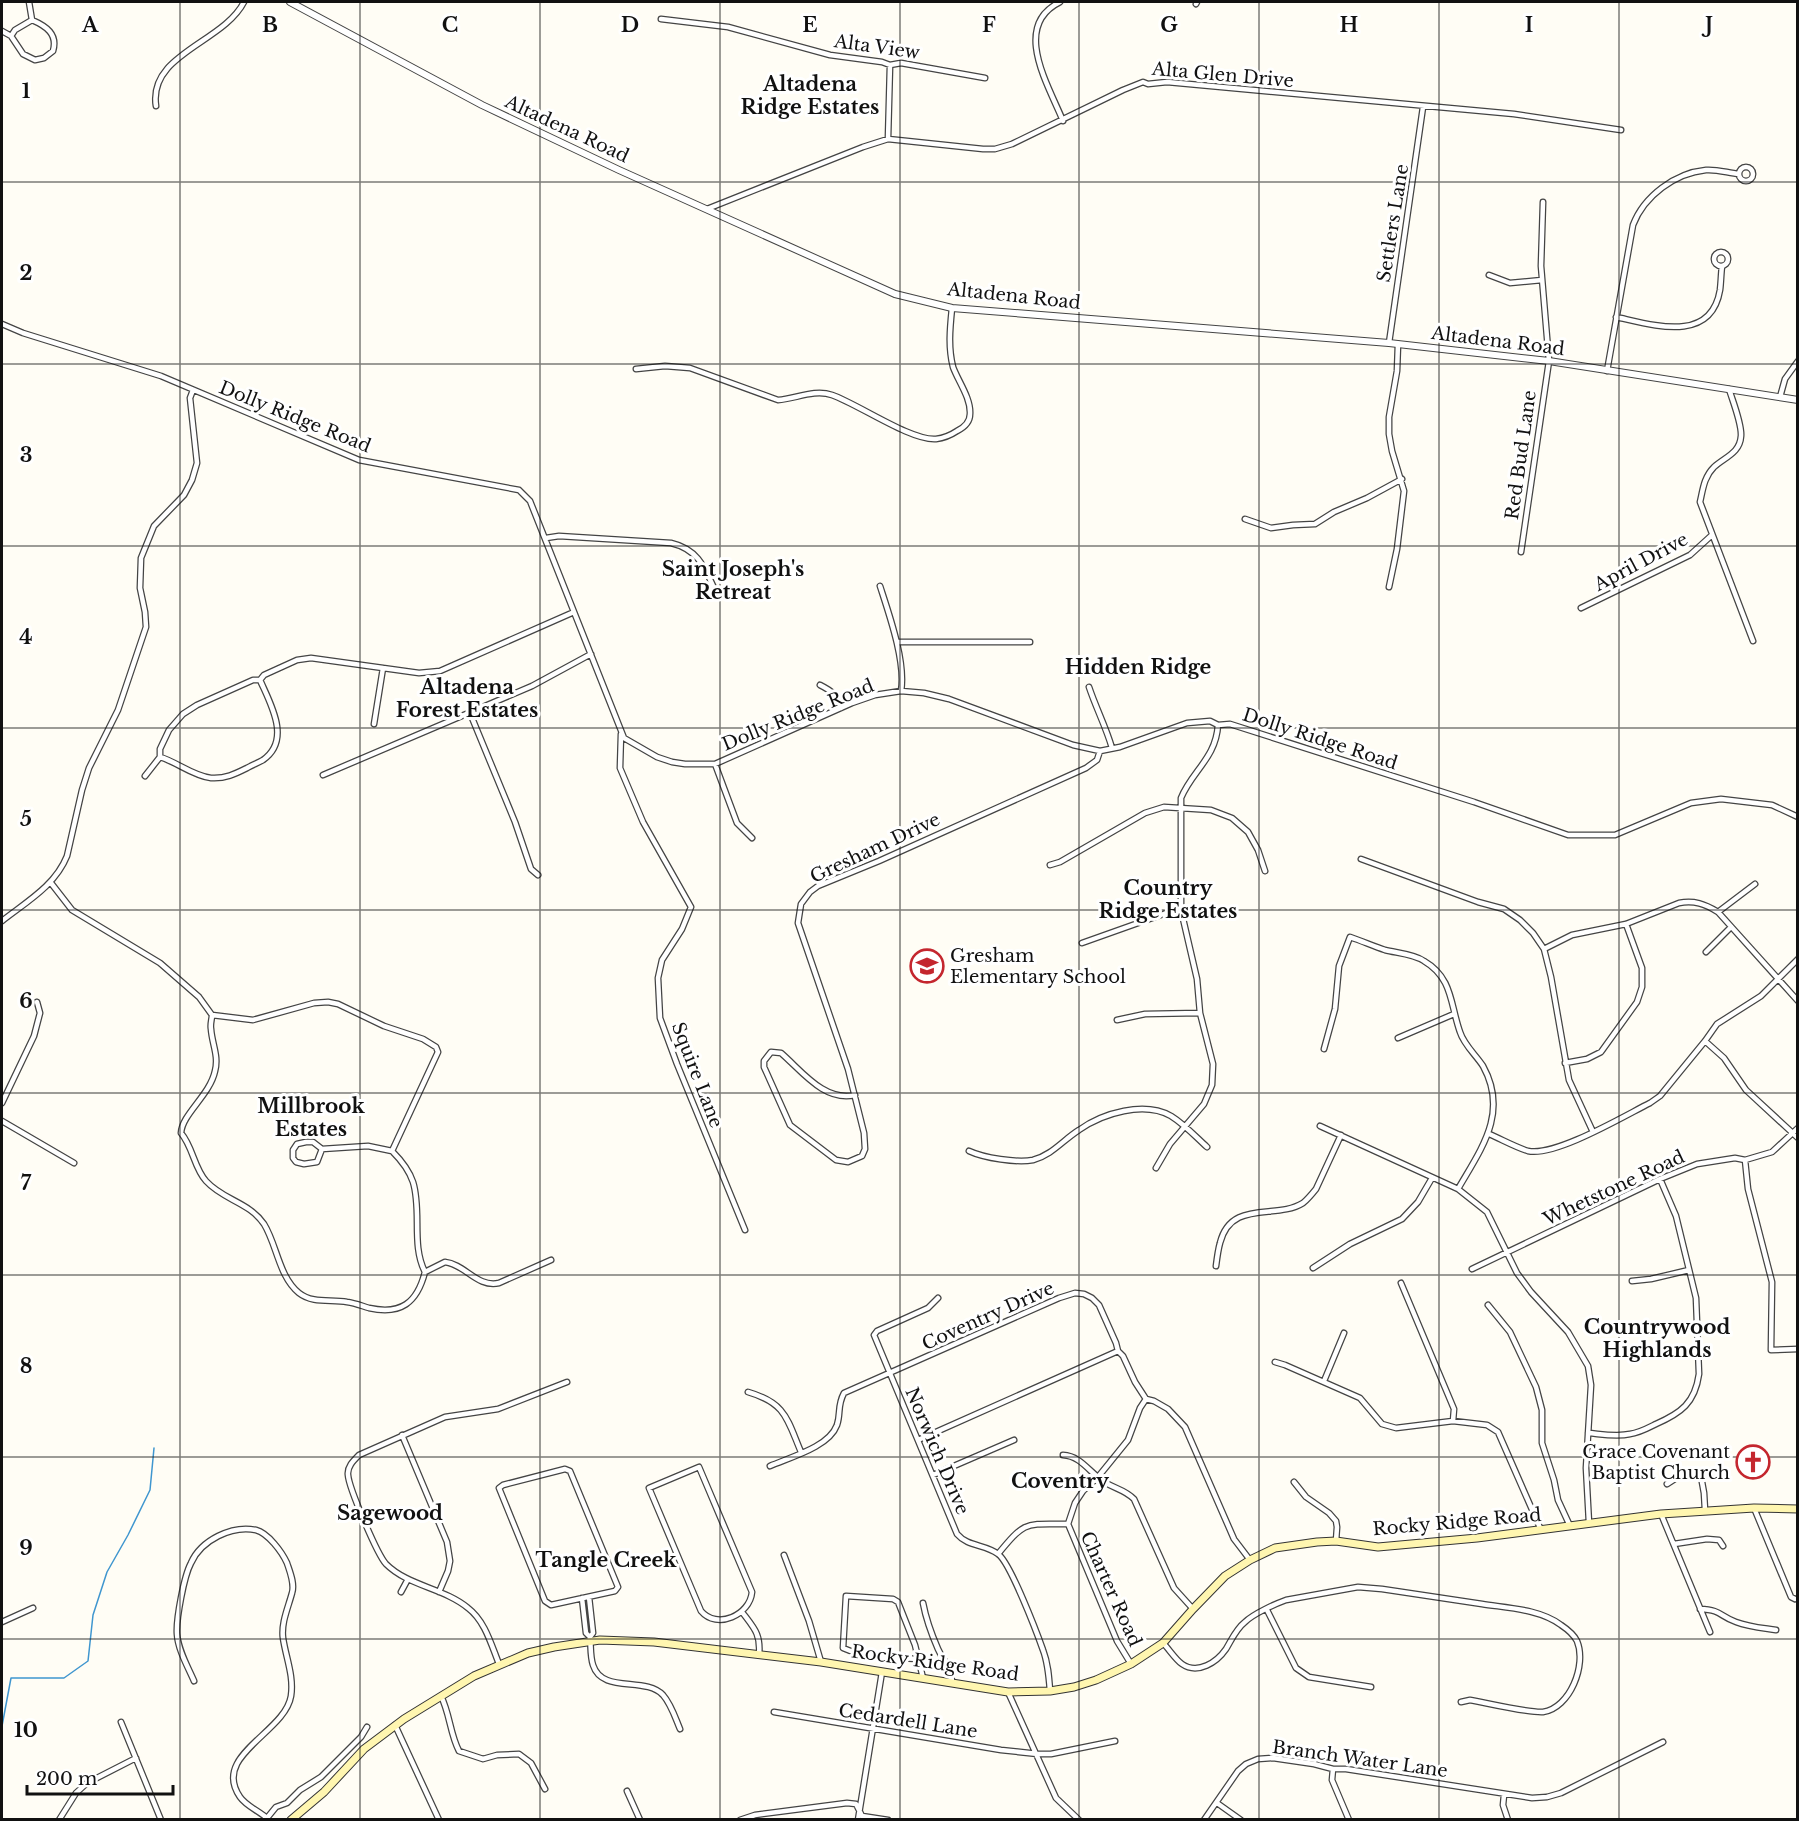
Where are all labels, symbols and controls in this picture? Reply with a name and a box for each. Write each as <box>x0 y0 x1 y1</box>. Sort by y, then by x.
text: A <box>81 13 99 37</box>
text: B <box>262 13 278 37</box>
text: C <box>442 13 458 37</box>
text: D <box>621 13 639 37</box>
text: E <box>802 13 818 37</box>
text: F <box>982 13 996 37</box>
text: G <box>1160 13 1178 37</box>
text: H <box>1340 13 1359 37</box>
text: I <box>1525 13 1533 37</box>
text: J <box>1701 13 1713 37</box>
street label: Alta View <box>832 30 922 64</box>
street label: Alta Glen Drive <box>1150 58 1295 92</box>
district label: Altadena Ridge Estates <box>741 72 879 119</box>
text: 1 <box>22 79 31 103</box>
street label: Altadena Road <box>501 90 632 167</box>
street label: Settlers Lane <box>1373 162 1413 284</box>
text: 2 <box>19 261 33 285</box>
street label: Altadena Road <box>945 278 1082 314</box>
street label: Altadena Road <box>1429 322 1566 360</box>
street label: Dolly Ridge Road <box>216 376 374 458</box>
street label: Red Bud Lane <box>1501 389 1541 521</box>
text: 3 <box>20 443 32 467</box>
street label: April Drive <box>1589 528 1692 596</box>
district label: Saint Joseph's Retreat <box>662 557 804 604</box>
text: 4 <box>19 625 33 649</box>
district label: Hidden Ridge <box>1065 655 1211 679</box>
street label: Dolly Ridge Road <box>719 674 877 756</box>
district label: Altadena Forest Estates <box>396 675 538 722</box>
street label: Dolly Ridge Road <box>1240 704 1400 774</box>
text: 5 <box>20 807 32 831</box>
street label: Gresham Drive <box>807 808 943 888</box>
district label: Country Ridge Estates <box>1099 876 1237 923</box>
place label: Gresham Elementary School <box>950 945 1126 988</box>
school or university icon: Gresham Elementary School <box>909 948 945 984</box>
text: 6 <box>19 989 33 1013</box>
street label: Squire Lane <box>667 1019 727 1131</box>
district label: Millbrook Estates <box>257 1094 365 1141</box>
street label: Whetstone Road <box>1539 1146 1688 1231</box>
text: 7 <box>21 1171 32 1195</box>
street label: Coventry Drive <box>919 1277 1057 1355</box>
district label: Countrywood Highlands <box>1584 1315 1730 1362</box>
text: 8 <box>20 1354 32 1378</box>
street label: Norwich Drive <box>900 1384 974 1518</box>
place label: Grace Covenant Baptist Church <box>1582 1441 1730 1484</box>
church icon: Grace Covenant Baptist Church <box>1735 1444 1771 1480</box>
district label: Coventry <box>1011 1469 1110 1493</box>
district label: Sagewood <box>337 1501 443 1525</box>
street label: Rocky Ridge Road <box>1372 1504 1542 1540</box>
street label: Charter Road <box>1076 1528 1146 1650</box>
text: 9 <box>19 1536 33 1560</box>
district label: Tangle Creek <box>535 1548 677 1572</box>
street label: Rocky Ridge Road <box>850 1640 1020 1686</box>
street label: Cedardell Lane <box>837 1699 979 1743</box>
text: 10 <box>14 1718 38 1742</box>
street label: Branch Water Lane <box>1271 1736 1449 1782</box>
scale bar <box>27 1758 172 1796</box>
text: 200 m <box>36 1768 97 1790</box>

